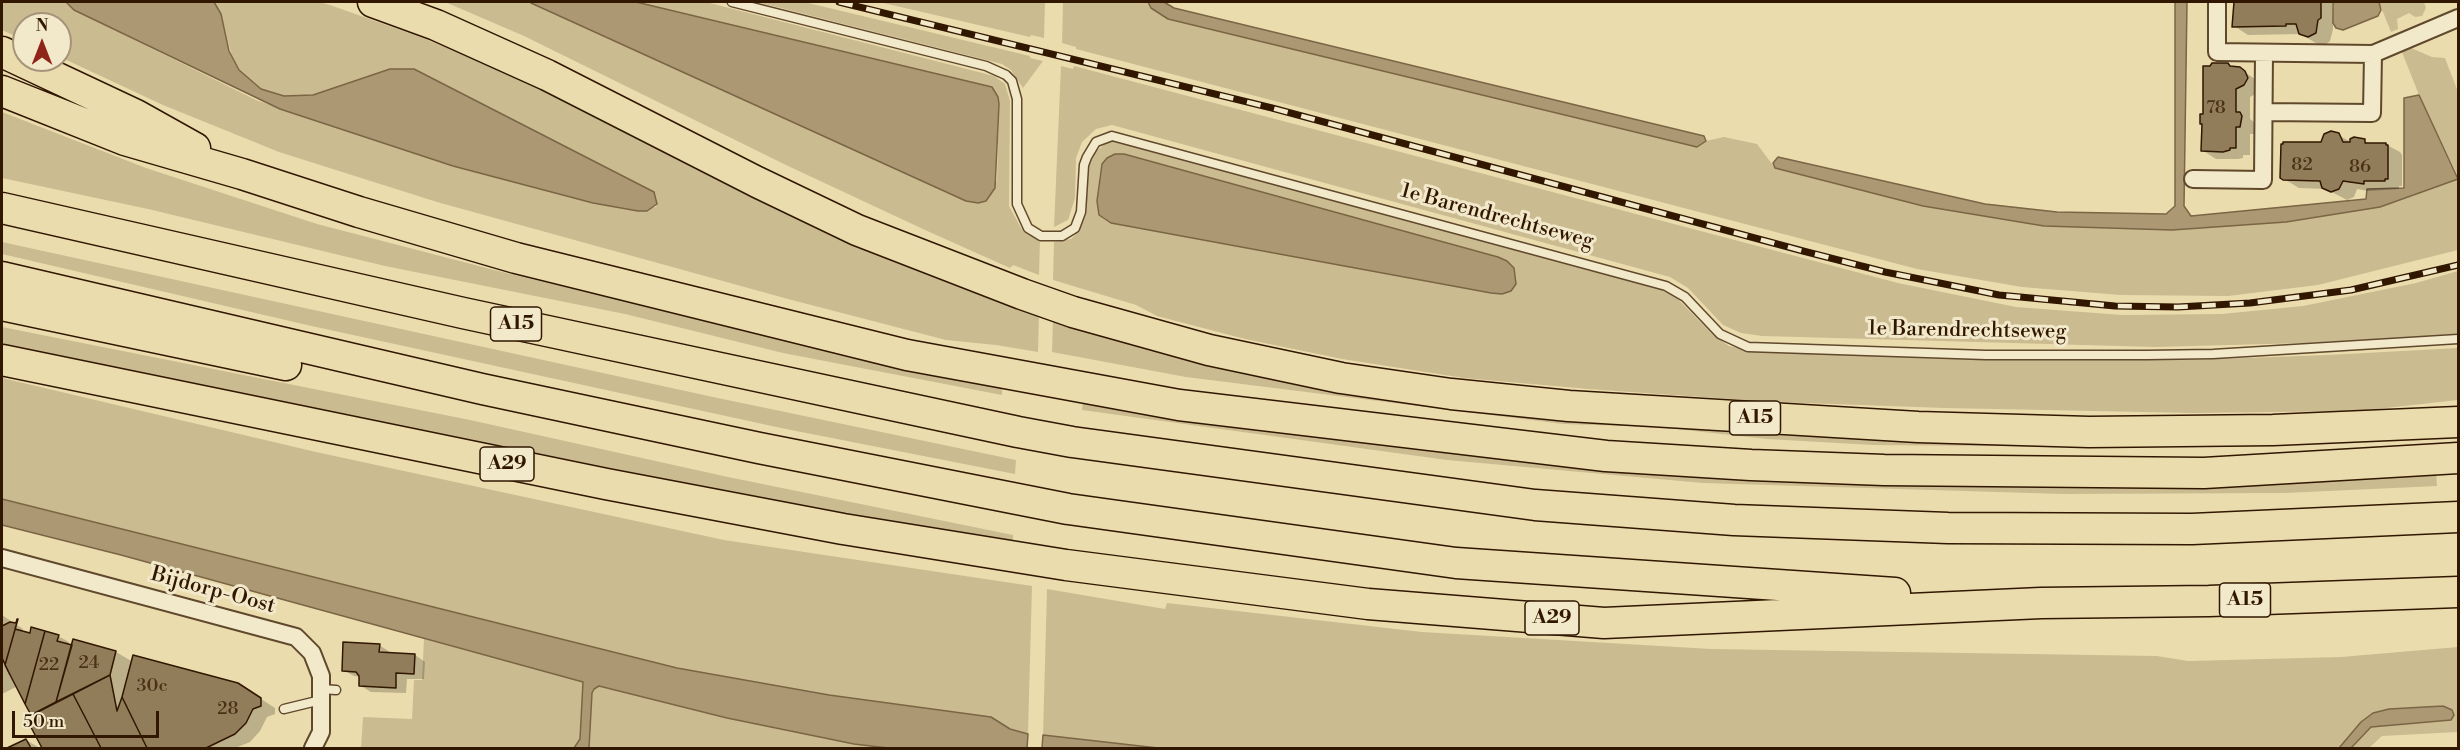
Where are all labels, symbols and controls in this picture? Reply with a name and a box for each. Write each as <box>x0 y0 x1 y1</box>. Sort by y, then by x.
north arrow <box>12 12 72 72</box>
text: N <box>36 16 48 36</box>
house number: 78 <box>2206 98 2226 120</box>
house number: 82 <box>2291 155 2313 177</box>
house number: 86 <box>2349 157 2371 179</box>
street label: 1e Barendrechtseweg <box>1398 179 1596 255</box>
road number: A15 <box>490 307 542 341</box>
street label: 1e Barendrechtseweg <box>1867 317 2067 345</box>
road number: A15 <box>1730 401 1780 435</box>
road number: A29 <box>480 447 534 481</box>
street label: Bijdorp-Oost <box>148 562 278 620</box>
road number: A15 <box>2220 583 2270 617</box>
road number: A29 <box>1525 601 1579 635</box>
house number: 24 <box>78 653 100 675</box>
house number: 22 <box>39 655 59 677</box>
house number: 30c <box>137 676 167 698</box>
scale bar <box>15 699 162 737</box>
house number: 28 <box>217 699 239 721</box>
text: 50 m <box>23 710 64 733</box>

